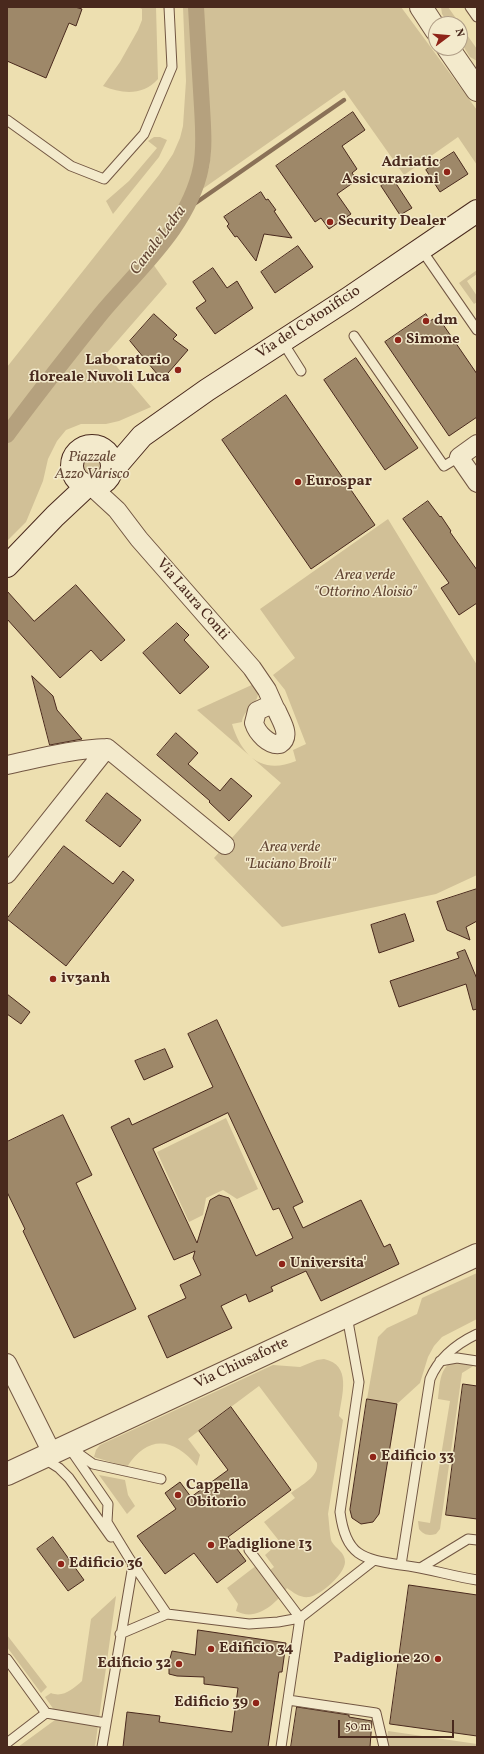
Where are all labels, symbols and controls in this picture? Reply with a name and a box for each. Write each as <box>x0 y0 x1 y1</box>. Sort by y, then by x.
north arrow <box>428 16 468 56</box>
text: N <box>451 27 467 39</box>
place label: Adriatic Assicurazioni <box>342 154 439 189</box>
marker: Adriatic Assicurazioni <box>442 167 452 177</box>
water label: Canale Ledra <box>127 203 191 279</box>
place label: Security Dealer <box>338 213 446 231</box>
marker: Security Dealer <box>325 217 335 227</box>
street label: Via del Cotonificio <box>254 283 364 363</box>
place label: dm <box>434 312 458 330</box>
marker: dm <box>421 316 431 326</box>
place label: Simone <box>406 331 460 349</box>
marker: Simone <box>393 335 403 345</box>
place label: Laboratorio floreale Nuvoli Luca <box>29 352 170 387</box>
marker: Laboratorio floreale Nuvoli Luca <box>173 365 183 375</box>
park label: Piazzale Azzo Varisco <box>55 449 129 484</box>
place label: Eurospar <box>306 473 372 491</box>
marker: Eurospar <box>293 477 303 487</box>
street label: Via Laura Conti <box>152 556 232 644</box>
park label: Area verde "Ottorino Aloisio" <box>313 567 417 602</box>
park label: Area verde "Luciano Broili" <box>244 839 336 874</box>
place label: iv3anh <box>61 970 110 988</box>
marker: iv3anh <box>48 974 58 984</box>
place label: Universita' <box>290 1255 367 1273</box>
marker: Universita' <box>277 1259 287 1269</box>
street label: Via Chiusaforte <box>192 1334 292 1394</box>
place label: Edificio 33 <box>381 1448 454 1466</box>
marker: Edificio 33 <box>368 1452 378 1462</box>
place label: Cappella Obitorio <box>186 1477 249 1512</box>
marker: Cappella Obitorio <box>173 1490 183 1500</box>
place label: Padiglione 13 <box>219 1536 312 1554</box>
marker: Padiglione 13 <box>206 1540 216 1550</box>
place label: Edificio 36 <box>69 1555 143 1573</box>
marker: Edificio 36 <box>56 1559 66 1569</box>
place label: Edificio 34 <box>219 1640 294 1658</box>
marker: Edificio 34 <box>206 1644 216 1654</box>
place label: Padiglione 20 <box>334 1650 430 1668</box>
marker: Padiglione 20 <box>433 1654 443 1664</box>
place label: Edificio 32 <box>98 1655 171 1673</box>
marker: Edificio 32 <box>174 1659 184 1669</box>
place label: Edificio 39 <box>174 1694 248 1712</box>
marker: Edificio 39 <box>251 1698 261 1708</box>
scale bar <box>340 1712 456 1738</box>
text: 50 m <box>345 1719 371 1735</box>

